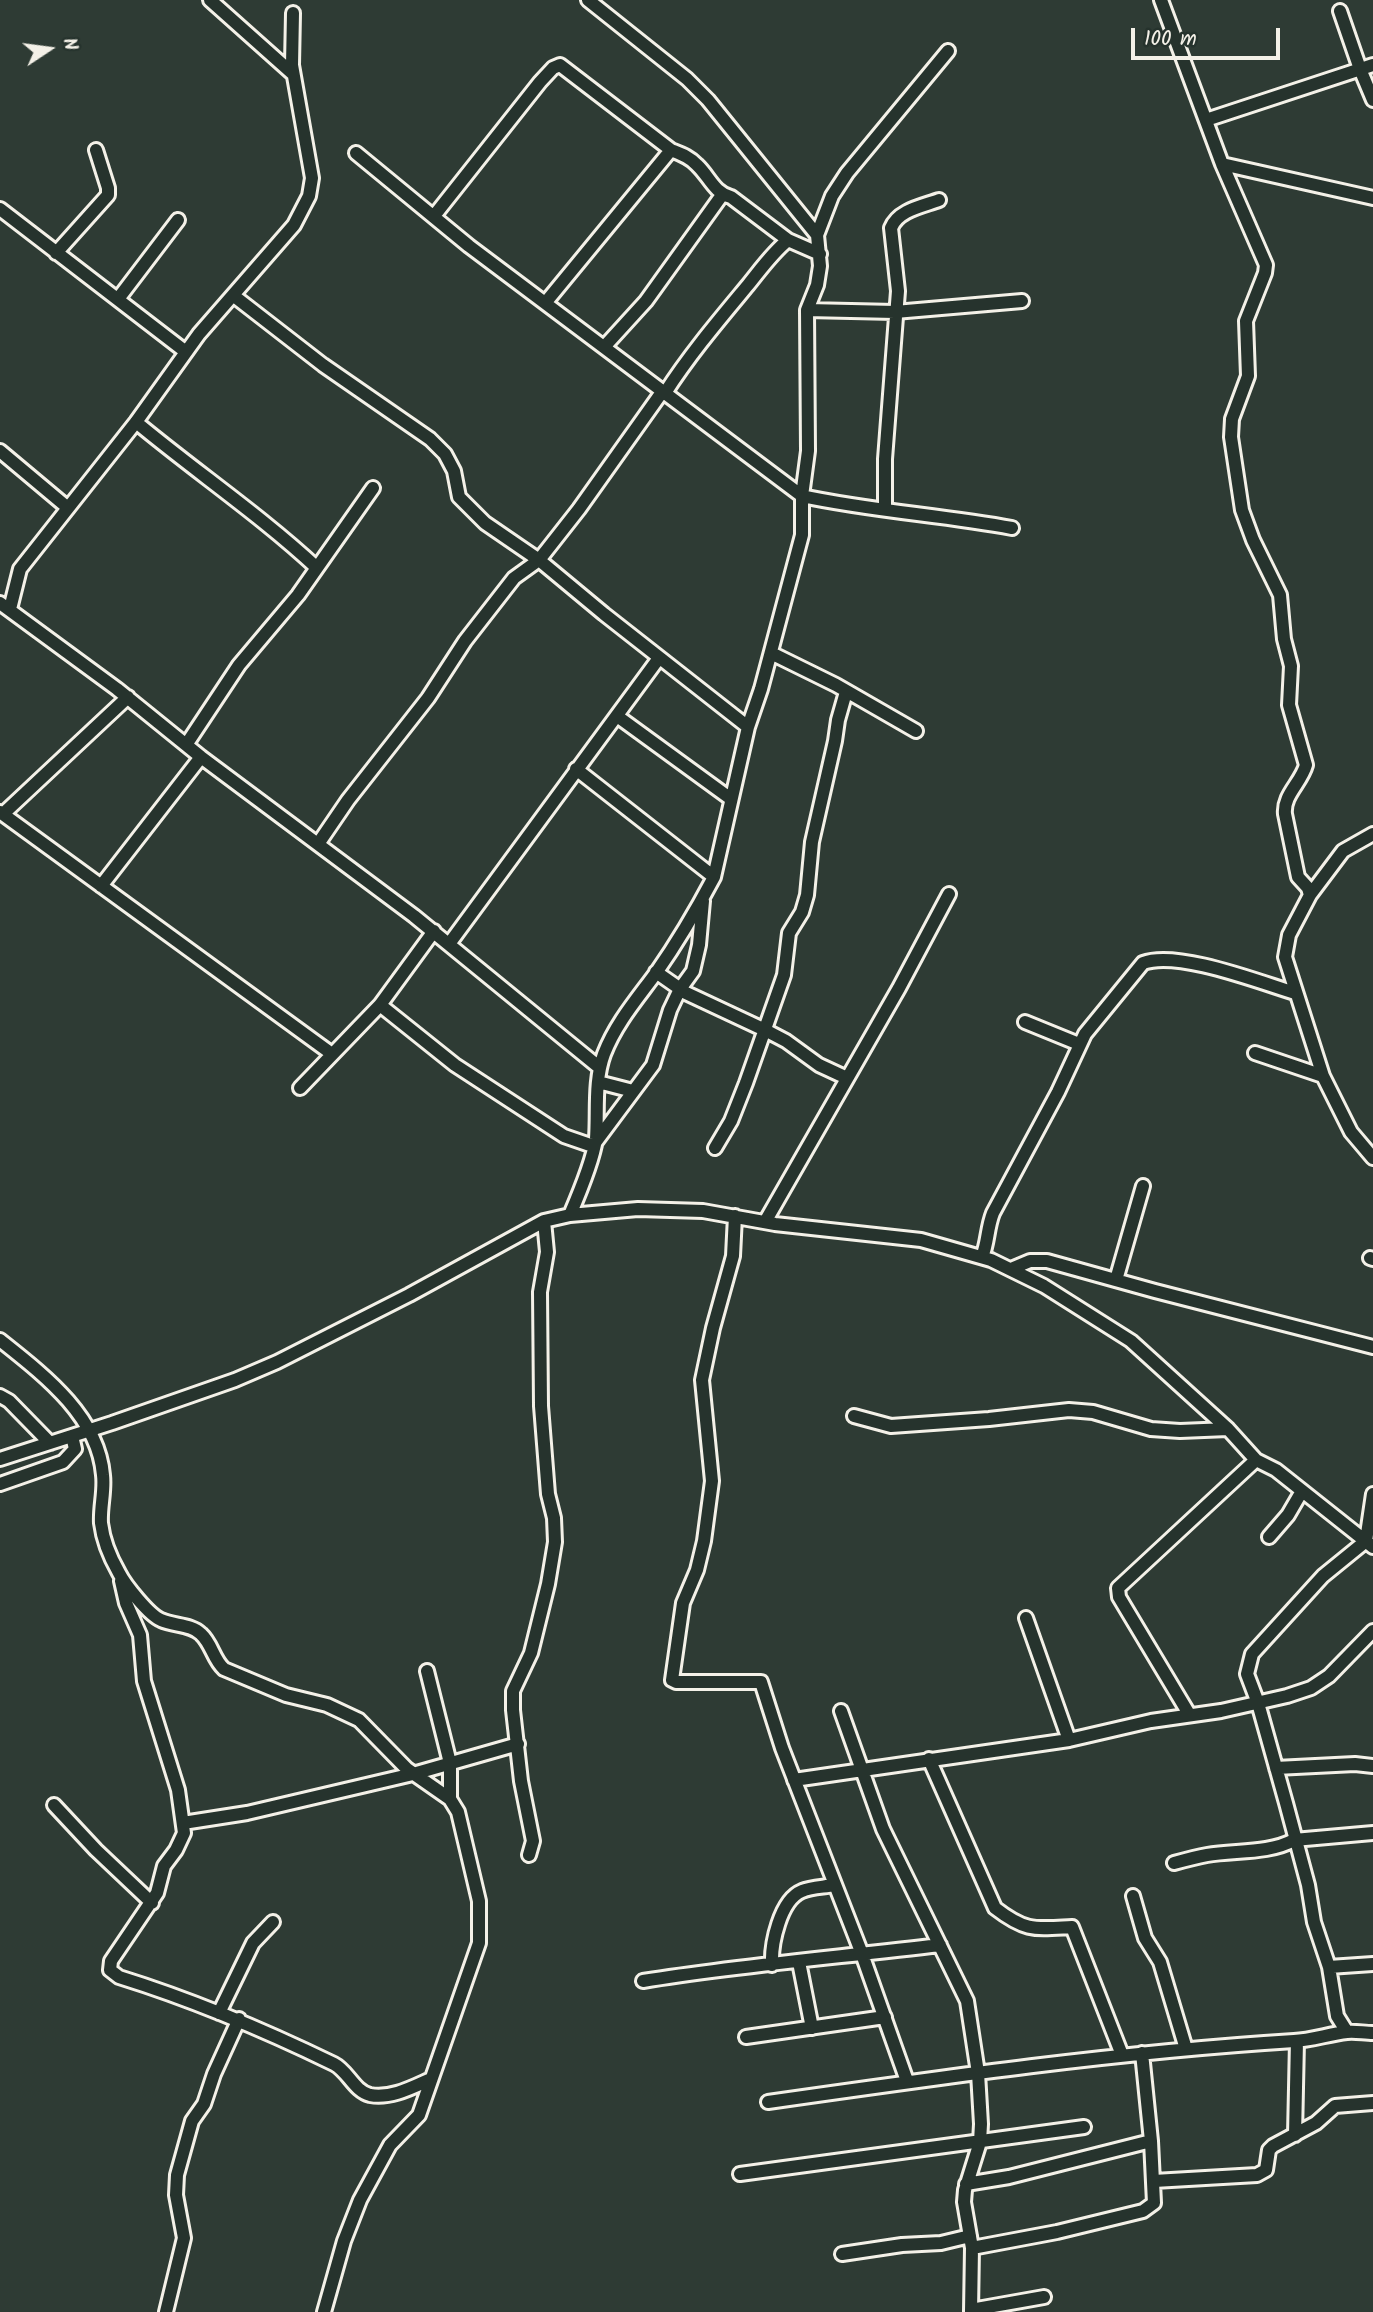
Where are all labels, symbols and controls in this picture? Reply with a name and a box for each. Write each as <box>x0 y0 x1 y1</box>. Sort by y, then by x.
north arrow <box>14 14 84 84</box>
scale bar <box>1135 14 1284 58</box>
text: 100 m <box>1144 23 1197 56</box>
text: N <box>53 35 85 53</box>

